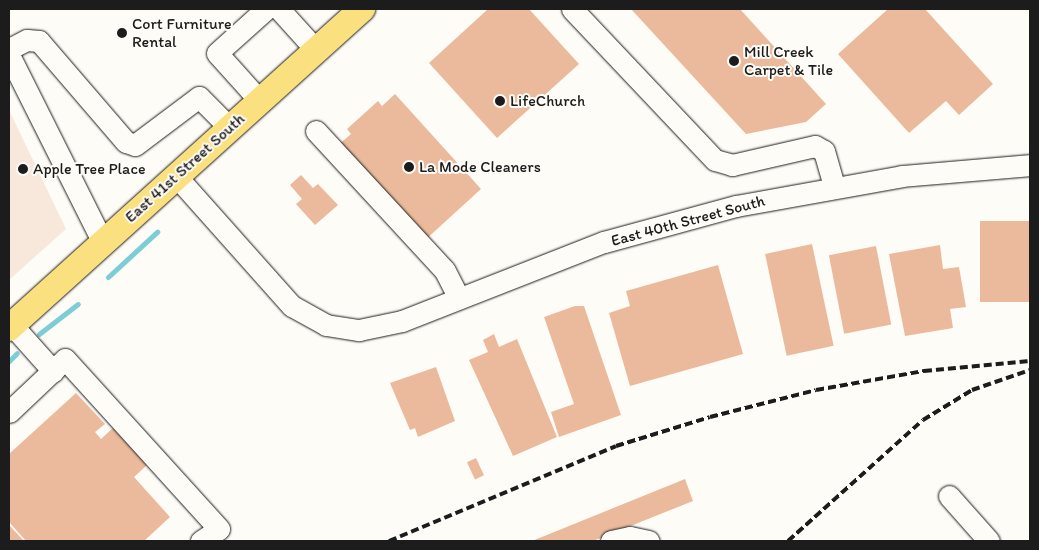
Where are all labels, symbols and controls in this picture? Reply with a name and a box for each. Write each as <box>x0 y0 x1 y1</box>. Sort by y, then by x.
place label: Cort Furniture Rental <box>132 14 231 52</box>
marker: Cort Furniture Rental <box>116 27 128 39</box>
place label: Mill Creek Carpet & Tile <box>744 42 833 80</box>
marker: Mill Creek Carpet & Tile <box>728 55 740 67</box>
place label: LifeChurch <box>510 91 585 111</box>
marker: LifeChurch <box>494 95 506 107</box>
street label: East 41st Street South <box>121 109 249 227</box>
place label: La Mode Cleaners <box>419 157 540 177</box>
place label: Apple Tree Place <box>33 159 145 179</box>
marker: La Mode Cleaners <box>403 161 415 173</box>
marker: Apple Tree Place <box>17 163 29 175</box>
street label: East 40th Street South <box>610 191 766 251</box>

